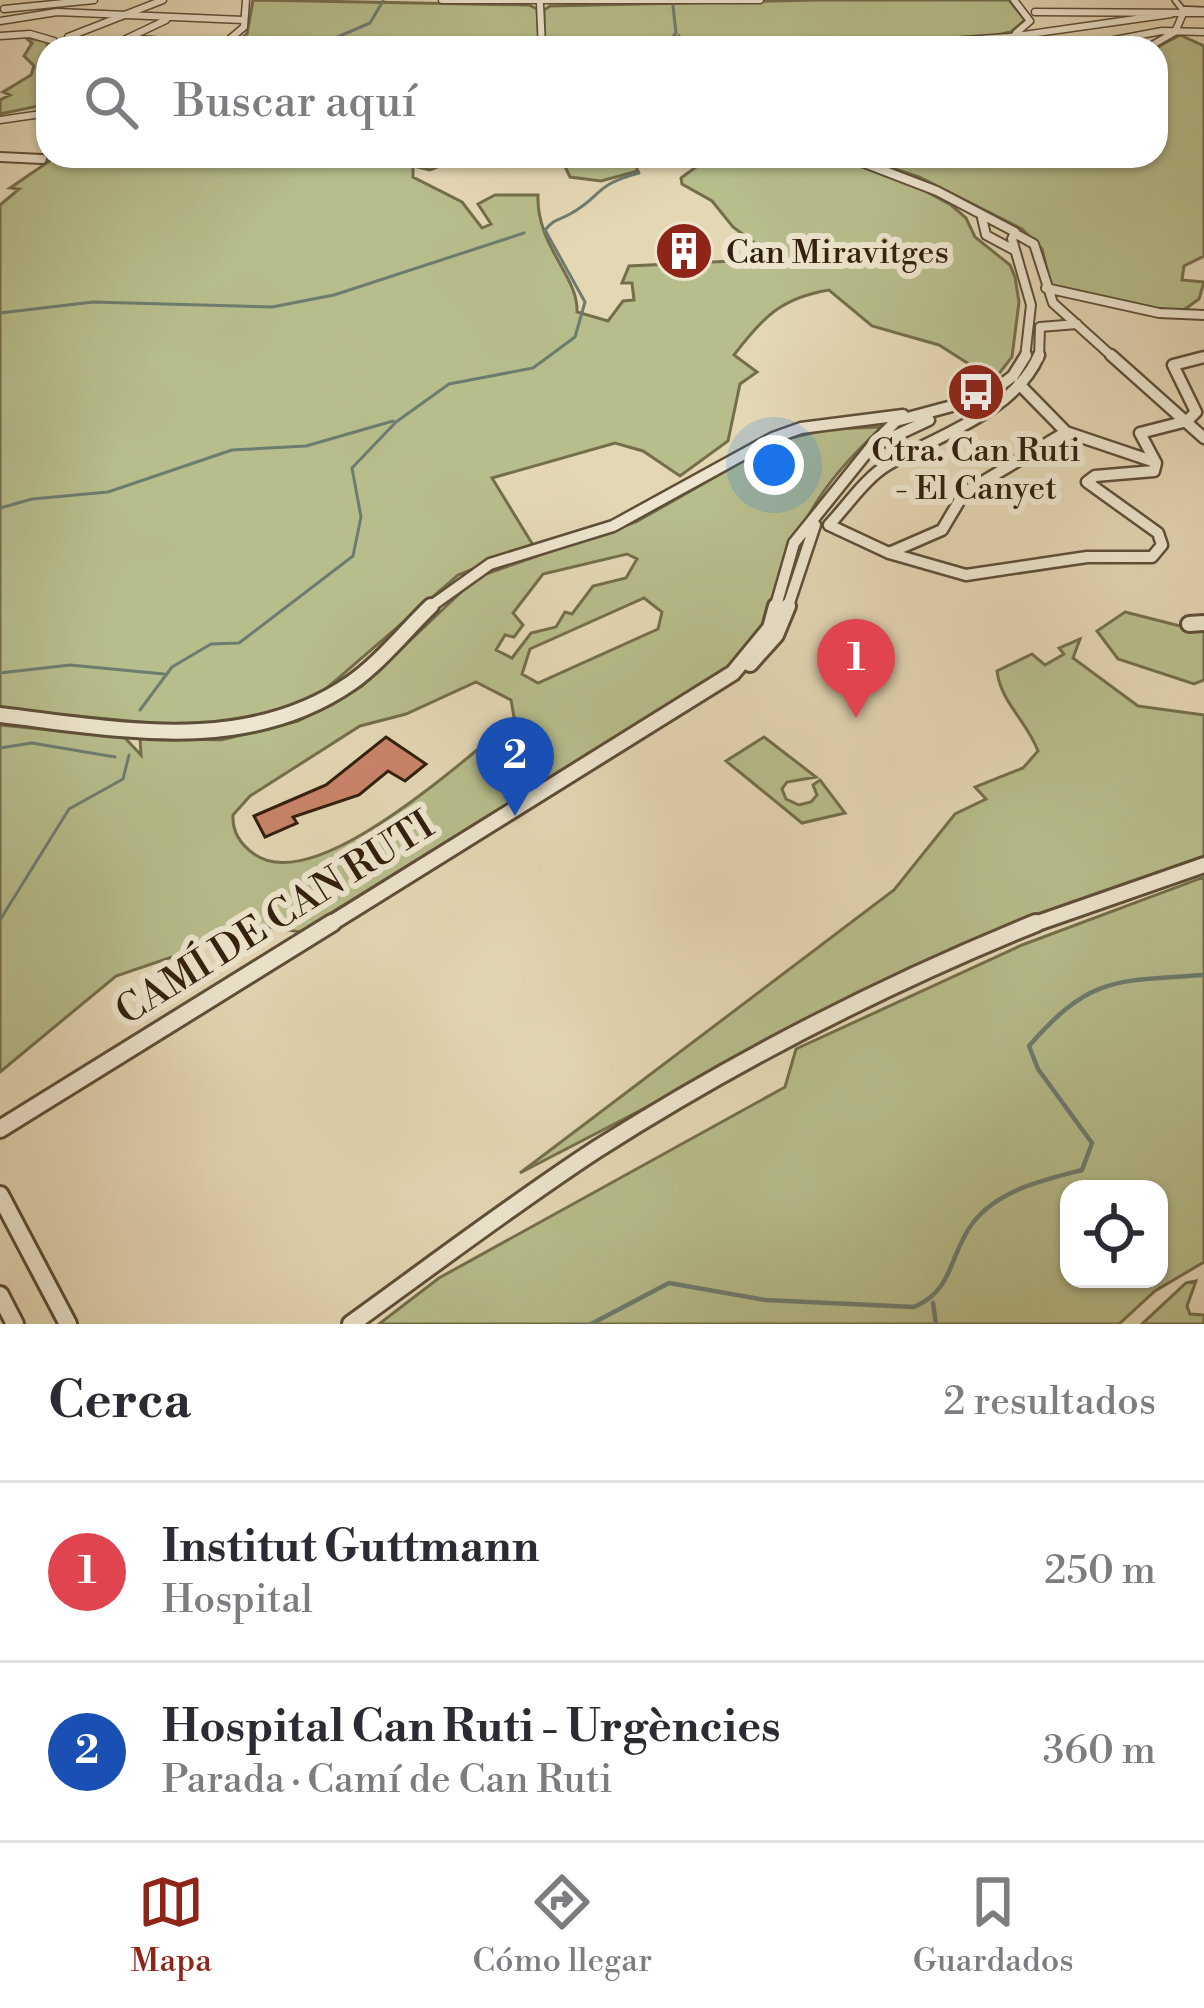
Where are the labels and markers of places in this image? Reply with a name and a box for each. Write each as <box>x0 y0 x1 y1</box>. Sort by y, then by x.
building icon: Can Miravitges <box>653 220 715 282</box>
place label: Can Miravitges <box>726 233 949 274</box>
bus stop icon: Ctra. Can Ruti - El Canyet <box>945 361 1007 423</box>
place label: Ctra. Can Ruti - El Canyet <box>871 431 1081 510</box>
pin: 1 <box>817 619 895 718</box>
pin: 2 <box>476 717 554 816</box>

